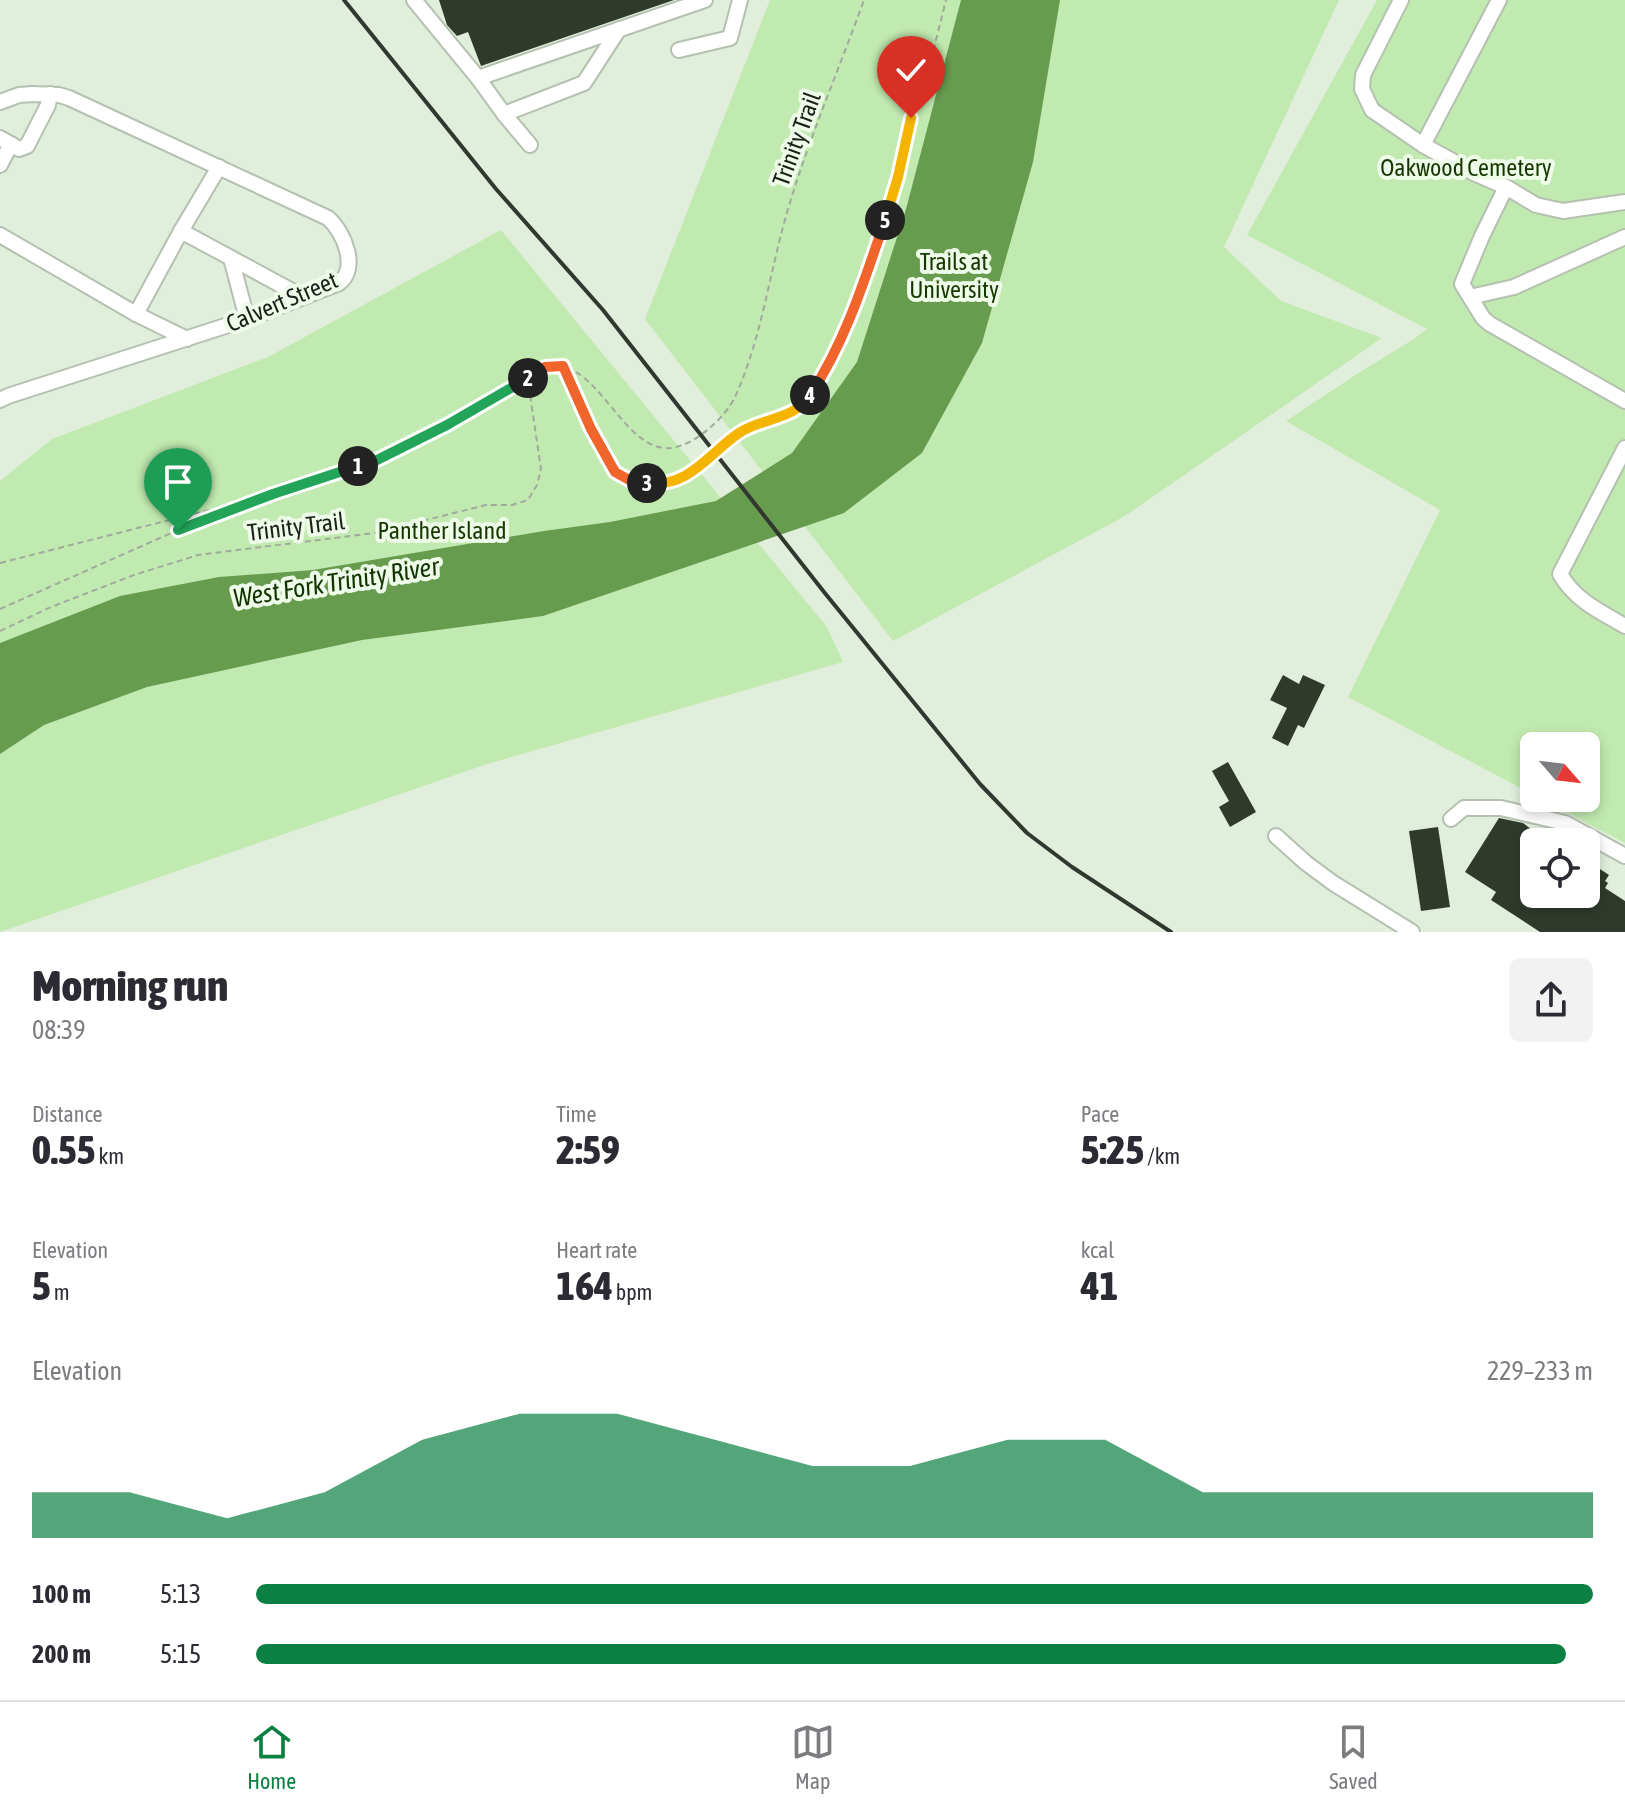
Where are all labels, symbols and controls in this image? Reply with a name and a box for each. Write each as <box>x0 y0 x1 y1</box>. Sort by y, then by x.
pin <box>877 36 945 118</box>
icon: check <box>889 48 933 92</box>
street label: Trinity Trail <box>767 88 826 189</box>
park label: Oakwood Cemetery <box>1380 154 1552 181</box>
pin: 5 <box>865 200 905 240</box>
text: 5 <box>880 207 890 233</box>
park label: Trails at University <box>909 248 999 303</box>
street label: Calvert Street <box>222 266 342 337</box>
pin: 2 <box>508 358 548 398</box>
text: 2 <box>523 365 533 391</box>
pin: 4 <box>790 375 830 415</box>
text: 4 <box>805 382 815 408</box>
pin: 1 <box>338 446 378 486</box>
pin <box>144 448 212 530</box>
text: 1 <box>353 453 363 479</box>
icon: arrive <box>156 460 200 504</box>
pin: 3 <box>627 463 667 503</box>
text: 3 <box>642 470 652 496</box>
street label: Trinity Trail <box>246 507 347 546</box>
park label: Panther Island <box>377 517 507 544</box>
water label: West Fork Trinity River <box>231 551 442 613</box>
north arrow <box>1520 732 1600 812</box>
map controls <box>1520 732 1600 908</box>
button: locate <box>1520 828 1600 908</box>
button: share <box>1509 958 1593 1042</box>
text: Morning run <box>32 960 228 1010</box>
text: 08:39 <box>32 1015 86 1045</box>
text: Distance <box>32 1101 103 1127</box>
text: Time <box>556 1101 596 1127</box>
text: Pace <box>1081 1101 1119 1127</box>
text: 0.55 <box>32 1127 96 1172</box>
text: 2:59 <box>556 1127 620 1172</box>
text: 5:25 <box>1081 1127 1144 1172</box>
text: km <box>96 1143 124 1169</box>
text: /km <box>1144 1143 1180 1169</box>
text: Elevation <box>32 1237 108 1263</box>
text: Heart rate <box>556 1237 637 1263</box>
text: kcal <box>1081 1237 1114 1263</box>
text: 5 <box>32 1263 51 1308</box>
text: 164 <box>556 1263 613 1308</box>
text: 41 <box>1081 1263 1118 1308</box>
text: m <box>51 1279 70 1305</box>
text: bpm <box>613 1279 652 1305</box>
text: Elevation <box>32 1356 122 1386</box>
text: 229–233 m <box>1487 1356 1593 1386</box>
text: 100 m <box>32 1579 91 1609</box>
text: 5:13 <box>160 1579 201 1609</box>
text: 200 m <box>32 1639 91 1669</box>
text: 5:15 <box>160 1639 201 1669</box>
tab: Home <box>247 1720 296 1794</box>
tab: Map <box>791 1720 835 1794</box>
tab: Saved <box>1329 1720 1378 1794</box>

